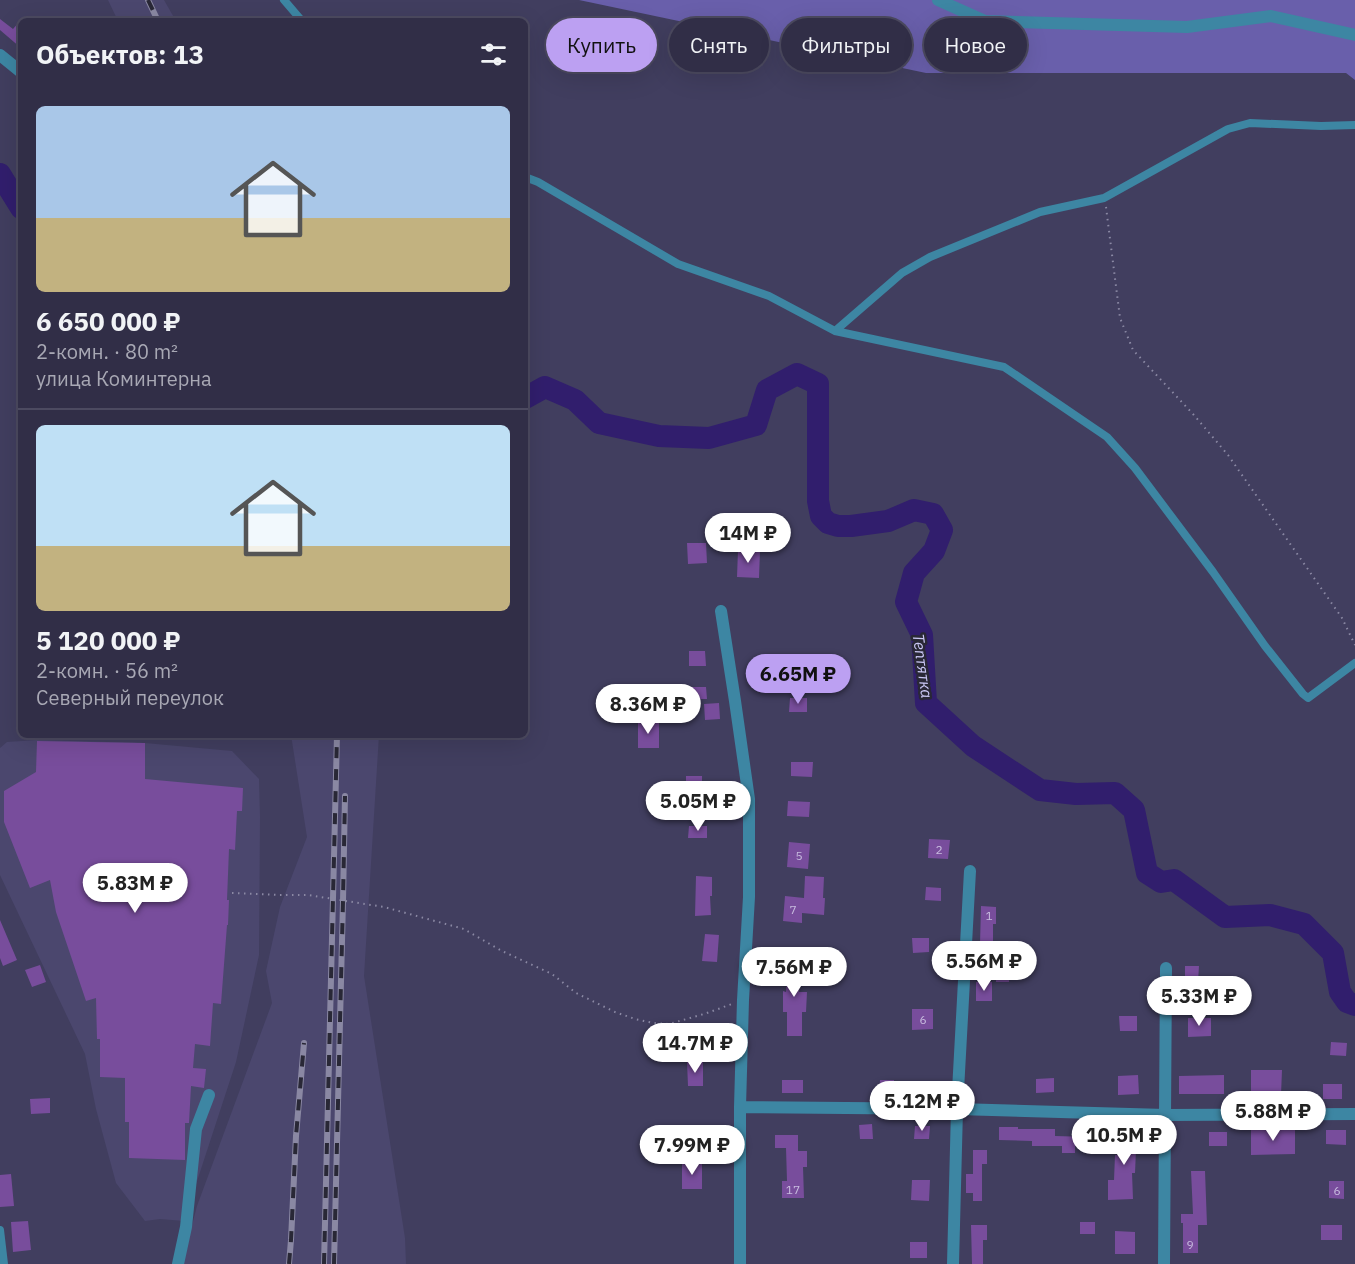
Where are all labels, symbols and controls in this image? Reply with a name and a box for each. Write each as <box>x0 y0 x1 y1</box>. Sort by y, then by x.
chip: Купить <box>546 18 657 72</box>
chip: Снять <box>669 18 769 72</box>
chip: Фильтры <box>781 18 912 72</box>
chip: Новое <box>924 18 1027 72</box>
text: Объектов: 13 <box>36 37 204 71</box>
icon: filters <box>477 38 510 71</box>
icon: home <box>219 145 327 253</box>
text: 6 650 000 ₽ <box>36 304 181 338</box>
text: 2-комн. · 80 m² <box>36 338 178 365</box>
text: улица Коминтерна <box>36 365 212 392</box>
icon: home <box>219 464 327 572</box>
pin: 14M ₽ <box>706 513 790 564</box>
text: 14M ₽ <box>719 519 777 546</box>
text: 5 120 000 ₽ <box>36 623 181 657</box>
water label: Тептятка <box>909 632 937 700</box>
pin: 6.65M ₽ <box>743 654 853 705</box>
text: 2-комн. · 56 m² <box>36 657 178 684</box>
text: 6.65M ₽ <box>760 660 836 687</box>
text: Северный переулок <box>36 684 224 711</box>
pin: 8.36M ₽ <box>593 684 703 735</box>
text: 8.36M ₽ <box>610 690 686 717</box>
pin: 5.05M ₽ <box>643 781 753 832</box>
text: 5.05M ₽ <box>660 787 736 814</box>
house number: 2 <box>935 842 943 857</box>
house number: 5 <box>795 848 803 863</box>
pin: 5.83M ₽ <box>80 863 190 914</box>
text: 5.83M ₽ <box>97 869 173 896</box>
house number: 7 <box>789 902 797 917</box>
house number: 1 <box>985 908 993 923</box>
pin: 5.56M ₽ <box>929 941 1039 992</box>
pin: 7.56M ₽ <box>739 947 849 998</box>
text: 5.56M ₽ <box>946 947 1022 974</box>
text: 7.56M ₽ <box>756 953 832 980</box>
pin: 5.33M ₽ <box>1144 976 1254 1027</box>
text: 5.33M ₽ <box>1161 982 1237 1009</box>
house number: 6 <box>919 1012 927 1027</box>
pin: 14.7M ₽ <box>640 1023 750 1074</box>
text: 14.7M ₽ <box>657 1029 733 1056</box>
pin: 5.12M ₽ <box>867 1081 977 1132</box>
text: 5.12M ₽ <box>884 1087 960 1114</box>
pin: 5.88M ₽ <box>1218 1091 1328 1142</box>
text: 5.88M ₽ <box>1235 1097 1311 1124</box>
pin: 10.5M ₽ <box>1069 1115 1179 1166</box>
text: 10.5M ₽ <box>1086 1121 1162 1148</box>
pin: 7.99M ₽ <box>637 1125 747 1176</box>
text: 7.99M ₽ <box>654 1131 730 1158</box>
house number: 17 <box>786 1182 800 1197</box>
house number: 6 <box>1333 1183 1341 1198</box>
house number: 9 <box>1186 1237 1194 1252</box>

